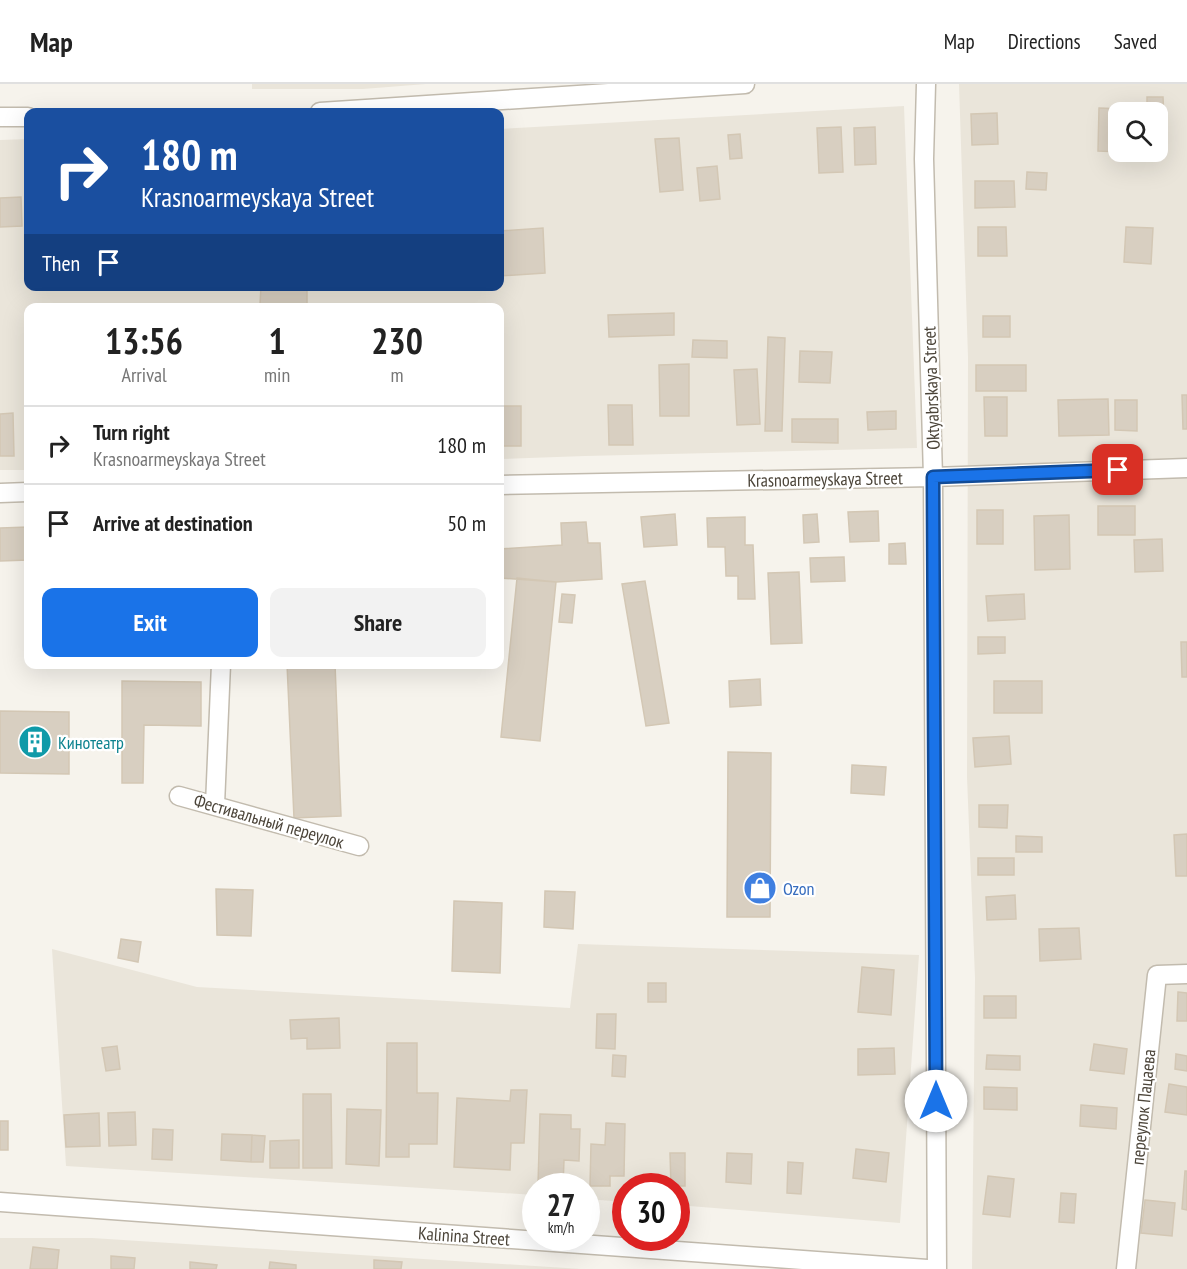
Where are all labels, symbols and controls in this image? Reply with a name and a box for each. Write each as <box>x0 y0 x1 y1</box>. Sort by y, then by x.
text: Map <box>30 23 73 60</box>
text: Map <box>944 28 975 55</box>
text: Directions <box>1008 28 1081 55</box>
text: Saved <box>1114 28 1157 55</box>
map controls <box>1108 102 1168 162</box>
button: search <box>1108 102 1168 162</box>
text: 180 m <box>141 127 238 182</box>
icon: right <box>42 132 120 210</box>
text: Krasnoarmeyskaya Street <box>141 180 374 214</box>
icon: arrive <box>92 246 125 279</box>
text: Then <box>42 249 80 277</box>
text: 13:56 <box>105 317 183 364</box>
text: 1 <box>268 317 286 364</box>
text: 230 <box>371 317 423 364</box>
street label: Oktyabrskaya Street <box>917 326 945 450</box>
text: Arrival <box>121 362 167 388</box>
text: min <box>264 362 290 388</box>
text: m <box>391 362 404 388</box>
text: Turn right <box>93 418 170 446</box>
icon: right <box>42 429 75 462</box>
text: 180 m <box>437 431 486 459</box>
pin <box>1092 444 1143 495</box>
text: Krasnoarmeyskaya Street <box>93 446 266 472</box>
icon: arrive <box>1101 453 1134 486</box>
street label: Krasnoarmeyskaya Street <box>747 466 903 492</box>
icon: arrive <box>42 507 75 540</box>
text: Arrive at destination <box>93 509 253 537</box>
text: 50 m <box>447 509 486 537</box>
button: Exit <box>42 588 258 657</box>
button: Share <box>270 588 486 657</box>
building icon: Кинотеатр <box>17 724 53 760</box>
place label: Кинотеатр <box>58 731 124 754</box>
street label: Фестивальный переулок <box>191 789 347 853</box>
shop icon: Ozon <box>742 870 778 906</box>
place label: Ozon <box>783 877 815 900</box>
street label: переулок Пацаева <box>1125 1048 1161 1166</box>
position arrow <box>904 1069 968 1133</box>
speed limit sign: 30 <box>612 1173 690 1251</box>
text: 27 <box>547 1185 575 1224</box>
text: km/h <box>548 1218 574 1237</box>
street label: Kalinina Street <box>417 1221 511 1251</box>

